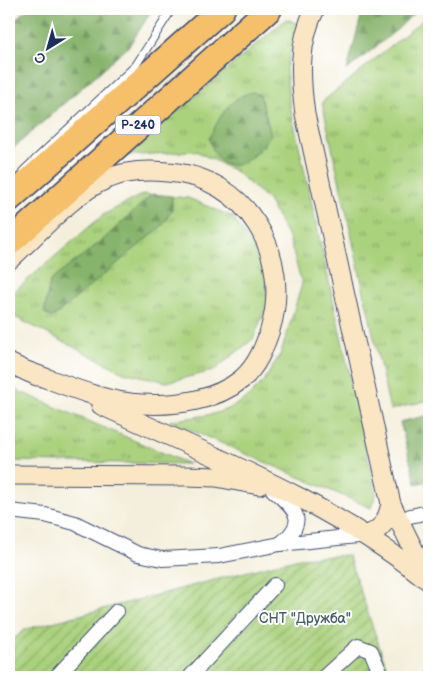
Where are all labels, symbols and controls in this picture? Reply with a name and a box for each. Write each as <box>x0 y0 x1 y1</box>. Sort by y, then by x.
north arrow <box>22 22 72 72</box>
text: С <box>31 48 49 68</box>
road number: Р-240 <box>116 116 160 134</box>
park label: СНТ "Дружба" <box>259 610 351 627</box>

